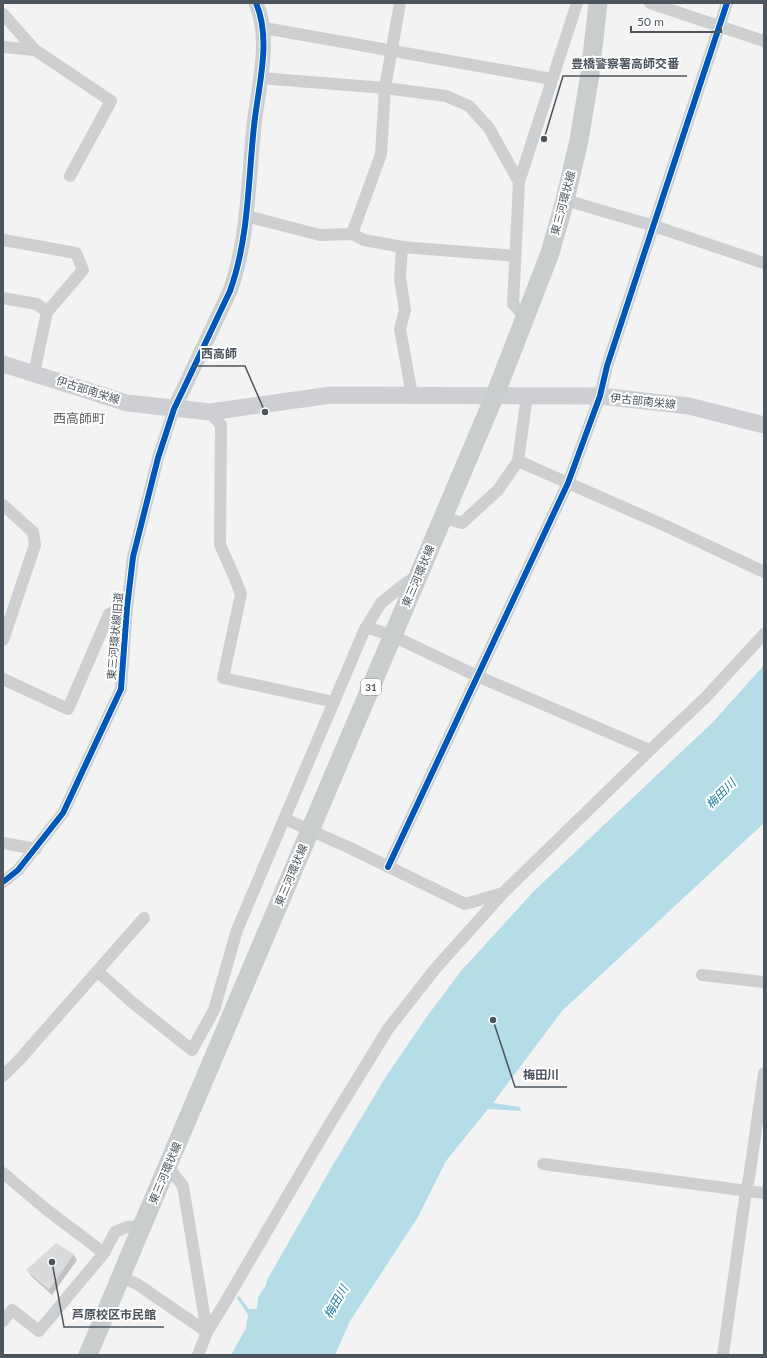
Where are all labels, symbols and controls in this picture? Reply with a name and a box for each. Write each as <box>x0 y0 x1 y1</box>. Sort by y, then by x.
scale bar <box>631 8 721 34</box>
text: 50 m <box>637 14 664 29</box>
callout: 豊橋警察署高師交番 <box>563 52 687 76</box>
text: 豊橋警察署高師交番 <box>571 56 680 71</box>
street label: 東三河環状線 <box>548 169 577 236</box>
callout: 西高師 <box>193 342 245 366</box>
text: 西高師 <box>201 346 237 361</box>
street label: 伊古部南栄線 <box>55 373 122 406</box>
street label: 伊古部南栄線 <box>610 391 677 410</box>
district label: 西高師町 <box>53 410 105 426</box>
street label: 東三河環状線 <box>399 543 436 609</box>
street label: 東三河環状線旧道 <box>104 592 125 680</box>
road number: 31 <box>361 679 381 695</box>
water label: 梅田川 <box>703 774 740 812</box>
street label: 東三河環状線 <box>272 842 309 908</box>
callout: 梅田川 <box>515 1063 567 1087</box>
text: 梅田川 <box>523 1067 559 1082</box>
street label: 東三河環状線 <box>146 1140 183 1206</box>
water label: 梅田川 <box>320 1281 352 1321</box>
callout: 芦原校区市民館 <box>64 1303 164 1327</box>
text: 芦原校区市民館 <box>72 1307 156 1322</box>

